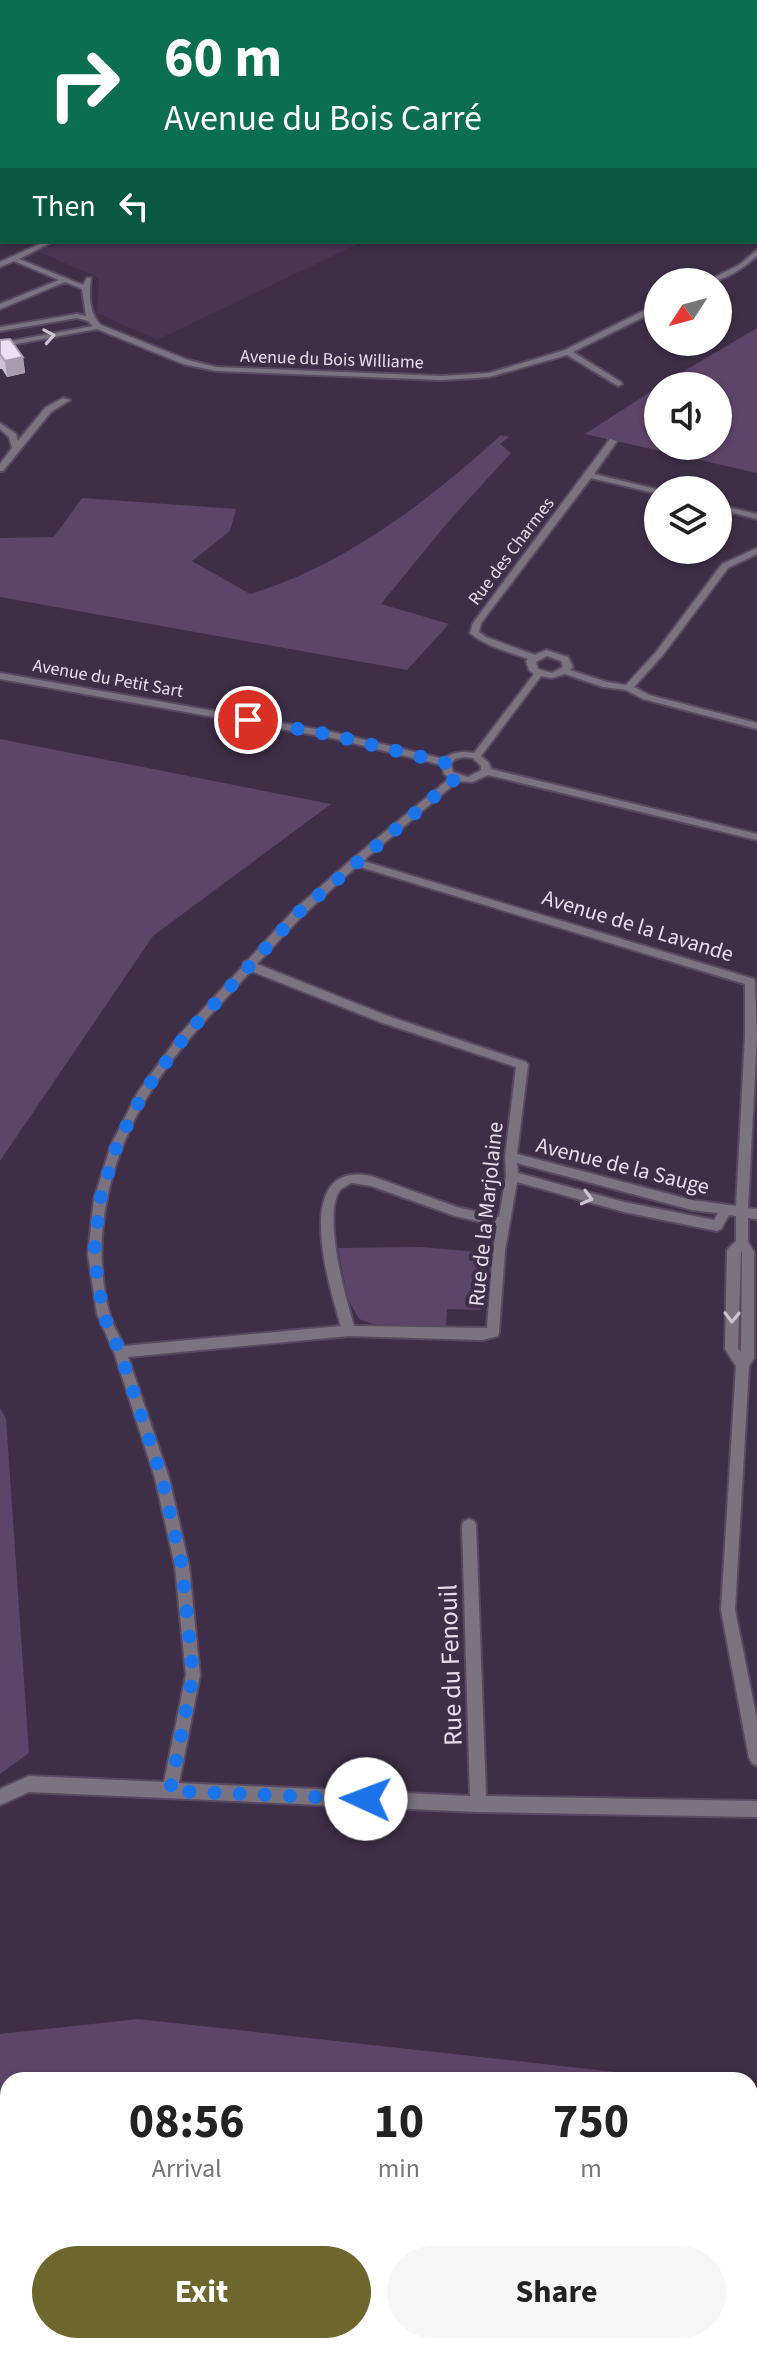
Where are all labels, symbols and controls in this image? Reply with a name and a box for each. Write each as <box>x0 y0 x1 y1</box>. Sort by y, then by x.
text: 60 m <box>164 19 282 98</box>
icon: right <box>32 32 136 136</box>
text: Avenue du Bois Carré <box>164 93 482 144</box>
icon: left <box>112 184 156 228</box>
text: Then <box>32 185 96 228</box>
north arrow <box>644 268 732 356</box>
map controls <box>644 268 732 564</box>
one-way arrow <box>42 328 56 345</box>
street label: Avenue du Bois Williame <box>240 344 424 375</box>
button: sound <box>644 372 732 460</box>
button: layers <box>644 476 732 564</box>
street label: Rue des Charmes <box>462 492 560 610</box>
street label: Avenue du Petit Sart <box>31 653 185 704</box>
pin <box>214 686 282 754</box>
icon: arrive <box>226 698 270 742</box>
street label: Avenue de la Lavande <box>538 882 737 970</box>
street label: Rue de la Marjolaine <box>460 1120 512 1308</box>
street label: Avenue de la Sauge <box>533 1129 713 1203</box>
one-way arrow <box>580 1188 594 1205</box>
one-way arrow <box>723 1311 740 1324</box>
street label: Rue du Fenouil <box>429 1584 472 1746</box>
position arrow <box>324 1757 408 1841</box>
text: 08:56 <box>129 2088 245 2156</box>
text: 10 <box>374 2088 424 2156</box>
text: 750 <box>553 2088 629 2156</box>
text: Arrival <box>152 2150 222 2187</box>
text: min <box>378 2150 420 2187</box>
text: m <box>580 2150 602 2187</box>
button: Exit <box>32 2246 371 2338</box>
button: Share <box>387 2246 726 2338</box>

